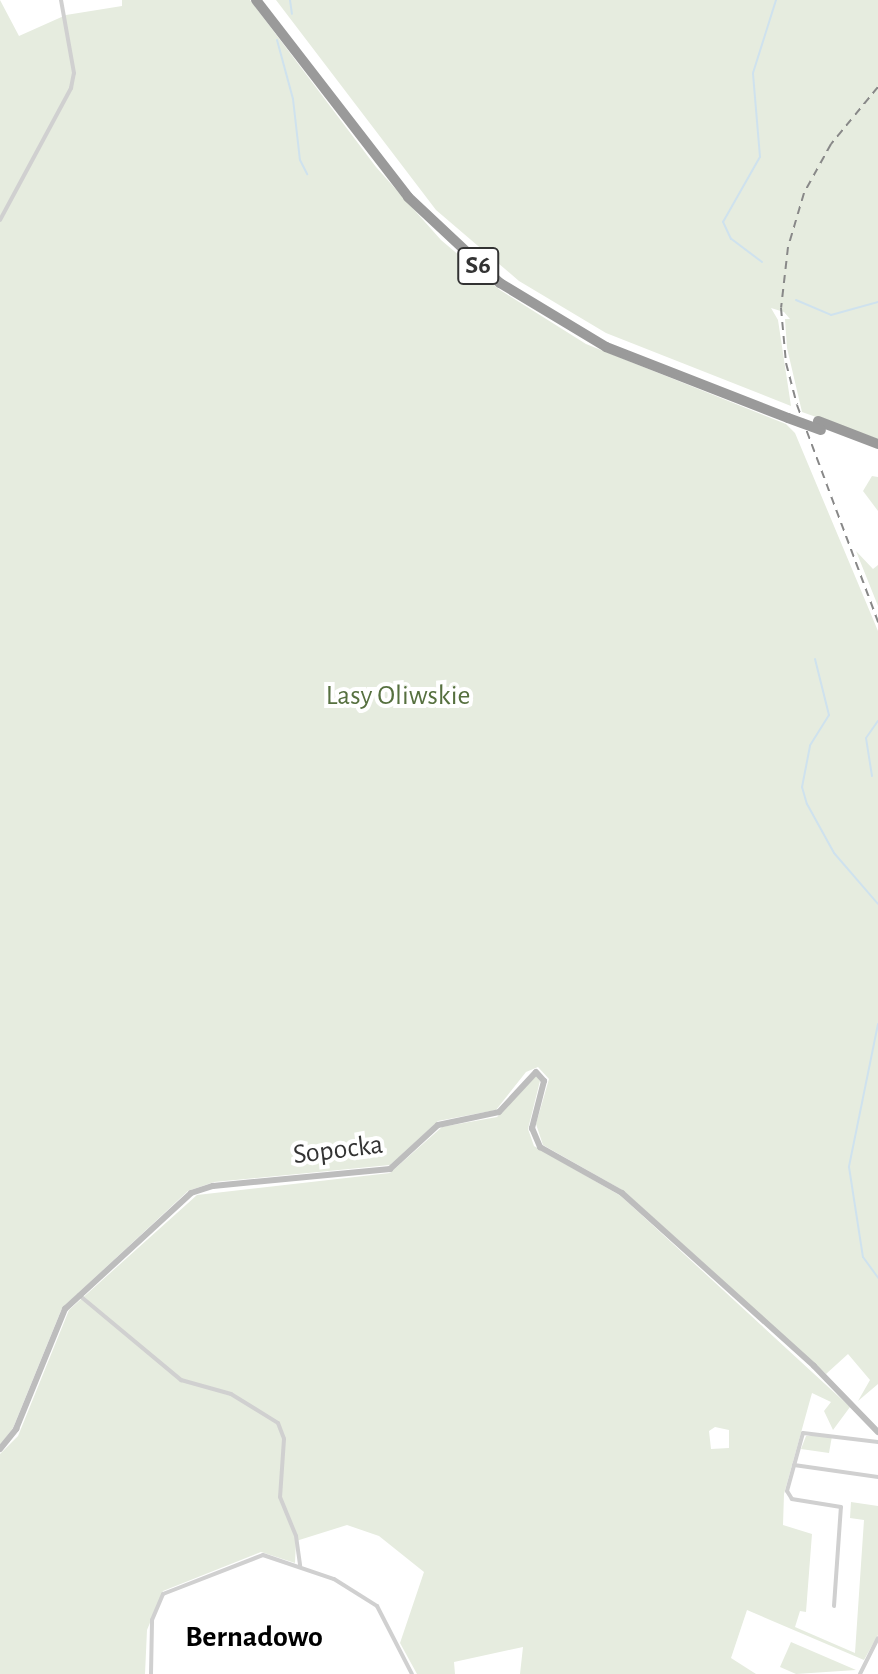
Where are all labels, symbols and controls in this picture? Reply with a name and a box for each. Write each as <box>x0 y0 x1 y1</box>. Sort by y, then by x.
road number: S6 <box>456 244 500 288</box>
park label: Lasy Oliwskie <box>326 679 470 713</box>
street label: Sopocka <box>291 1128 385 1172</box>
district label: Bernadowo <box>185 1619 323 1655</box>

